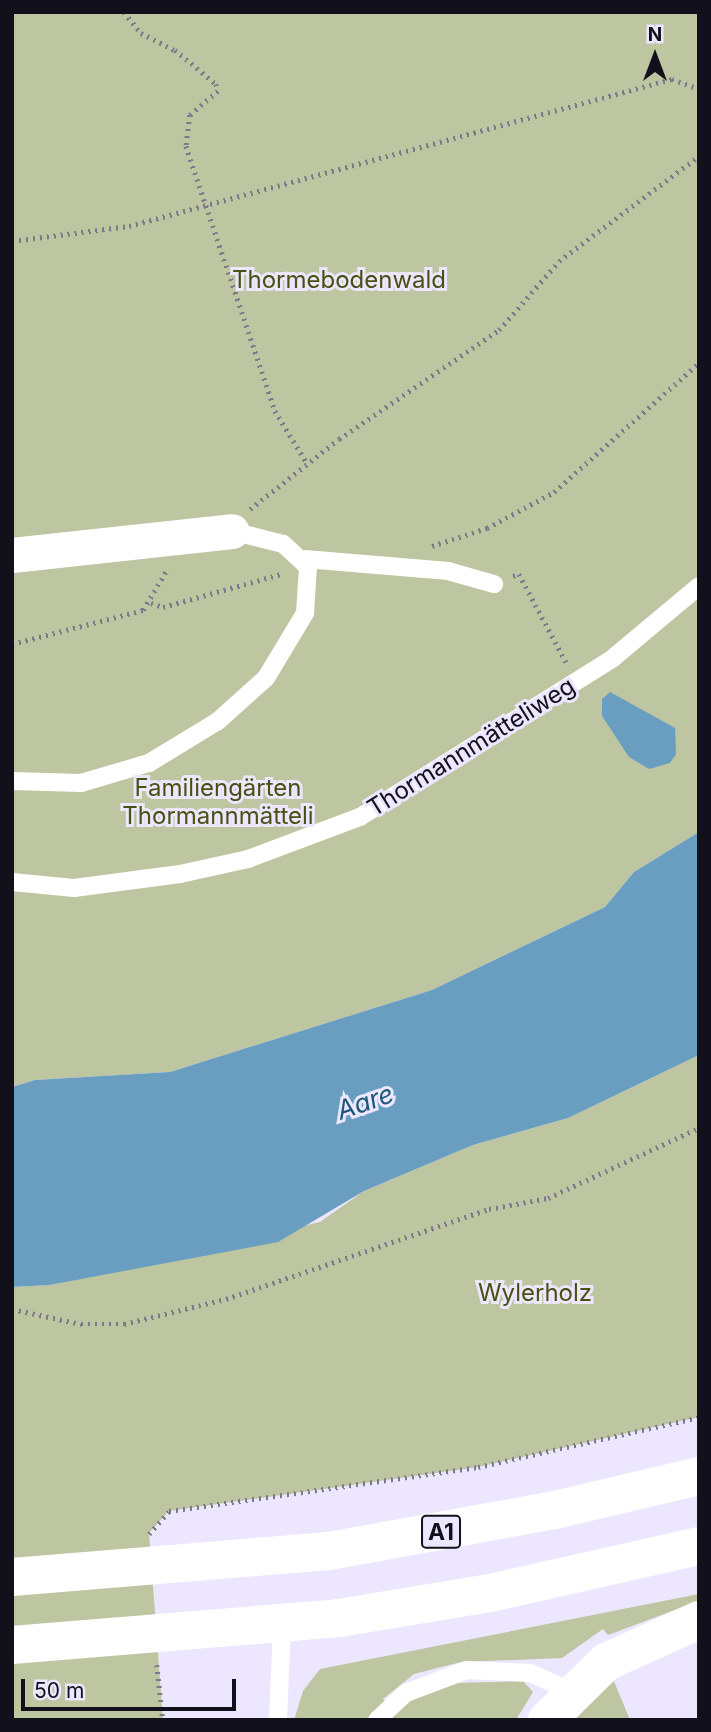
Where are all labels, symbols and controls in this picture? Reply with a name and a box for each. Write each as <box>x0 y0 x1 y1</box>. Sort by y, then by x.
north arrow <box>620 21 690 91</box>
text: N <box>648 23 662 46</box>
park label: Thormebodenwald <box>232 266 446 294</box>
street label: Thormannmätteliweg <box>362 671 580 823</box>
park label: Familiengärten Thormannmätteli <box>122 774 314 830</box>
water label: Aare <box>332 1078 398 1126</box>
park label: Wylerholz <box>478 1279 592 1307</box>
road number: A1 <box>420 1512 462 1552</box>
scale bar <box>24 1666 240 1710</box>
text: 50 m <box>34 1678 84 1703</box>

